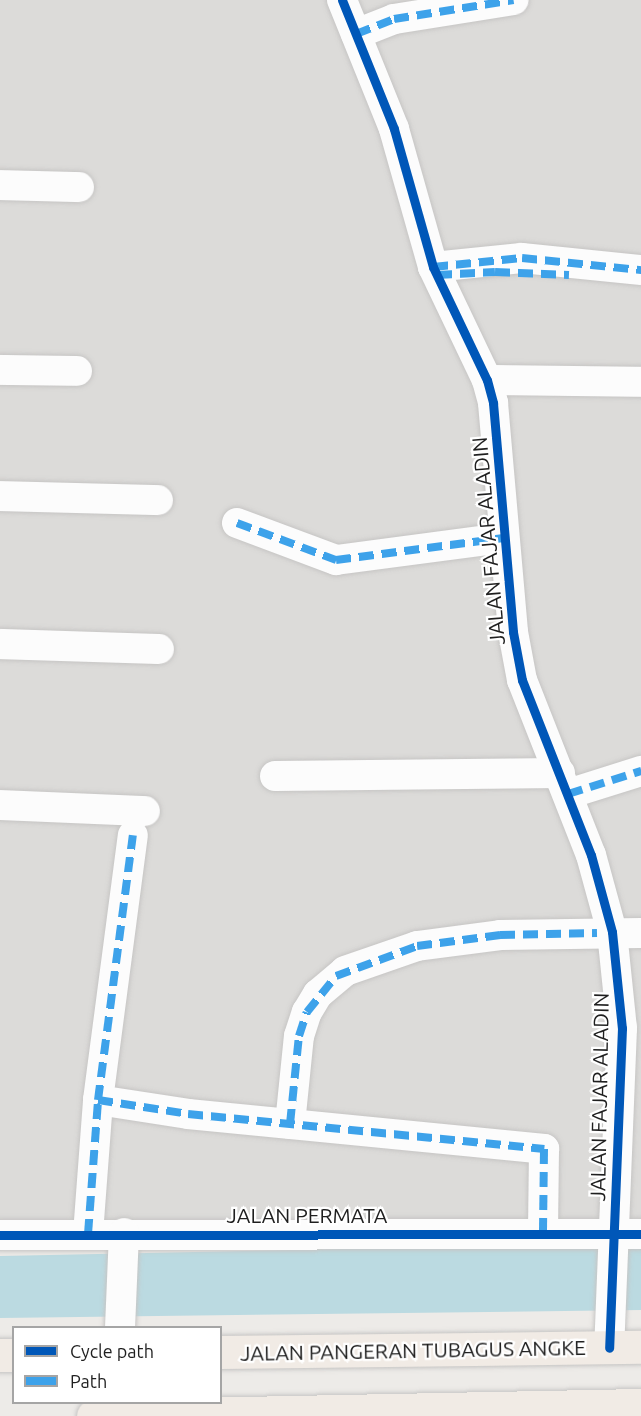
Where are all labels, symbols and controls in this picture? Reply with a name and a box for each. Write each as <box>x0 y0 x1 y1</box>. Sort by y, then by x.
street label: JALAN FAJAR ALADIN <box>466 436 510 646</box>
street label: JALAN FAJAR ALADIN <box>585 992 613 1202</box>
street label: JALAN PERMATA <box>226 1202 388 1228</box>
legend <box>12 1326 222 1404</box>
street label: JALAN PANGERAN TUBAGUS ANGKE <box>240 1334 586 1366</box>
text: Cycle path <box>70 1341 154 1361</box>
text: Path <box>70 1371 107 1391</box>

